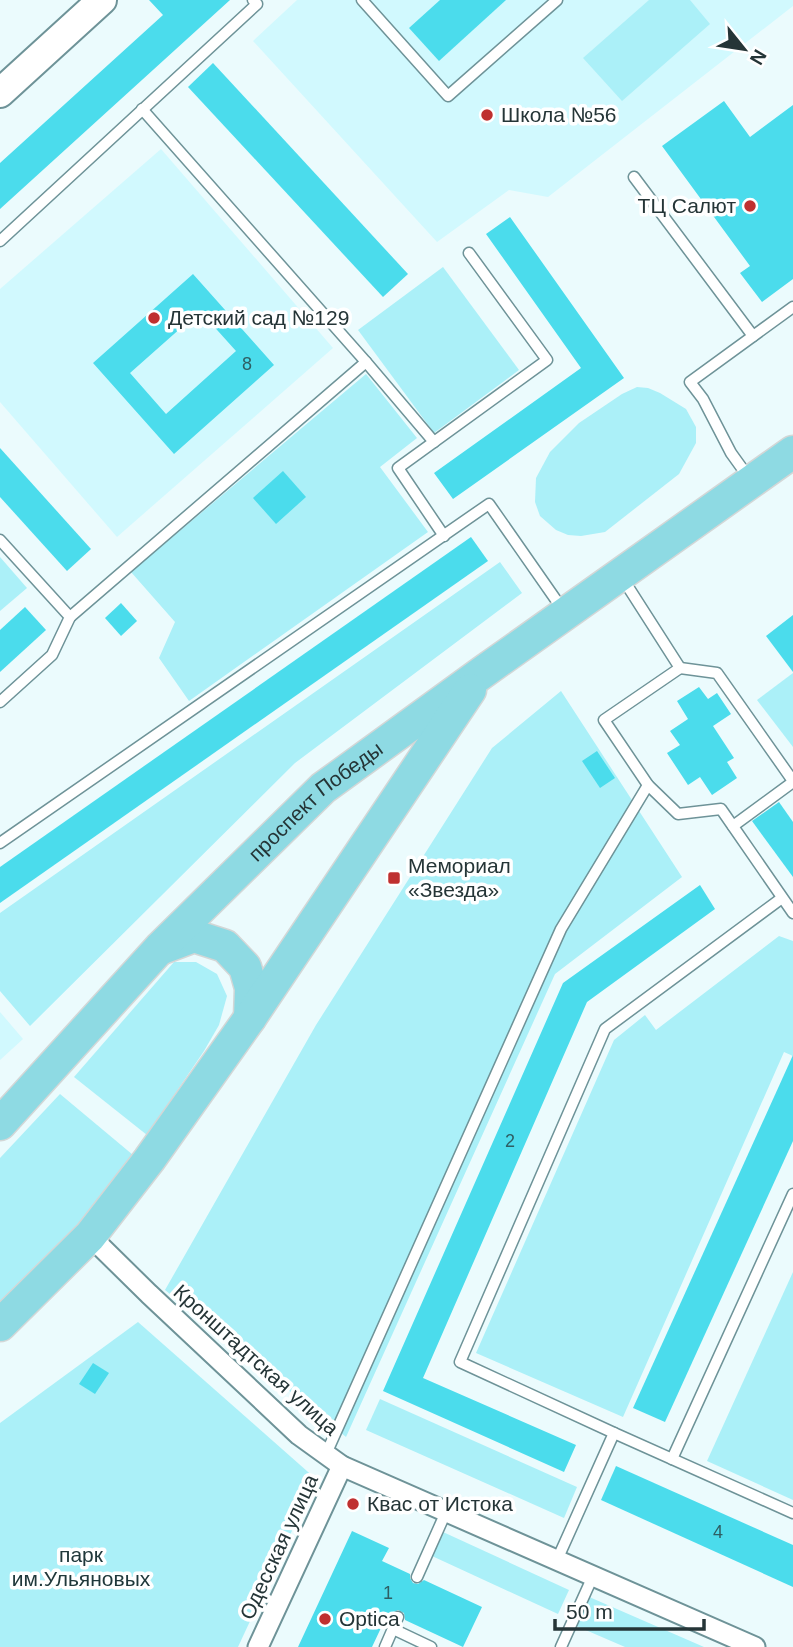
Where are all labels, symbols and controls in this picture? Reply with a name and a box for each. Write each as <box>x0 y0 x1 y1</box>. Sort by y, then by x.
north arrow <box>709 14 779 84</box>
text: N <box>746 46 771 68</box>
place label: Школа №56 <box>501 103 617 126</box>
marker: Школа №56 <box>479 107 495 123</box>
place label: ТЦ Салют <box>638 194 736 217</box>
marker: ТЦ Салют <box>742 198 758 214</box>
place label: Детский сад №129 <box>168 306 349 329</box>
marker: Детский сад №129 <box>146 310 162 326</box>
house number: 8 <box>242 354 252 374</box>
street label: проспект Победы <box>244 737 387 866</box>
place label: Мемориал «Звезда» <box>408 854 511 901</box>
marker: Мемориал «Звезда» <box>386 870 402 886</box>
house number: 2 <box>505 1131 515 1151</box>
street label: Кронштадтская улица <box>169 1280 344 1440</box>
street label: Одесская улица <box>235 1470 322 1623</box>
place label: Квас от Истока <box>367 1492 513 1515</box>
marker: Квас от Истока <box>345 1496 361 1512</box>
house number: 4 <box>713 1522 723 1542</box>
park label: парк им.Ульяновых <box>12 1543 151 1590</box>
house number: 1 <box>383 1583 393 1603</box>
scale bar <box>555 1588 704 1632</box>
text: 50 m <box>566 1600 613 1623</box>
place label: Optica <box>339 1607 400 1630</box>
marker: Optica <box>317 1611 333 1627</box>

